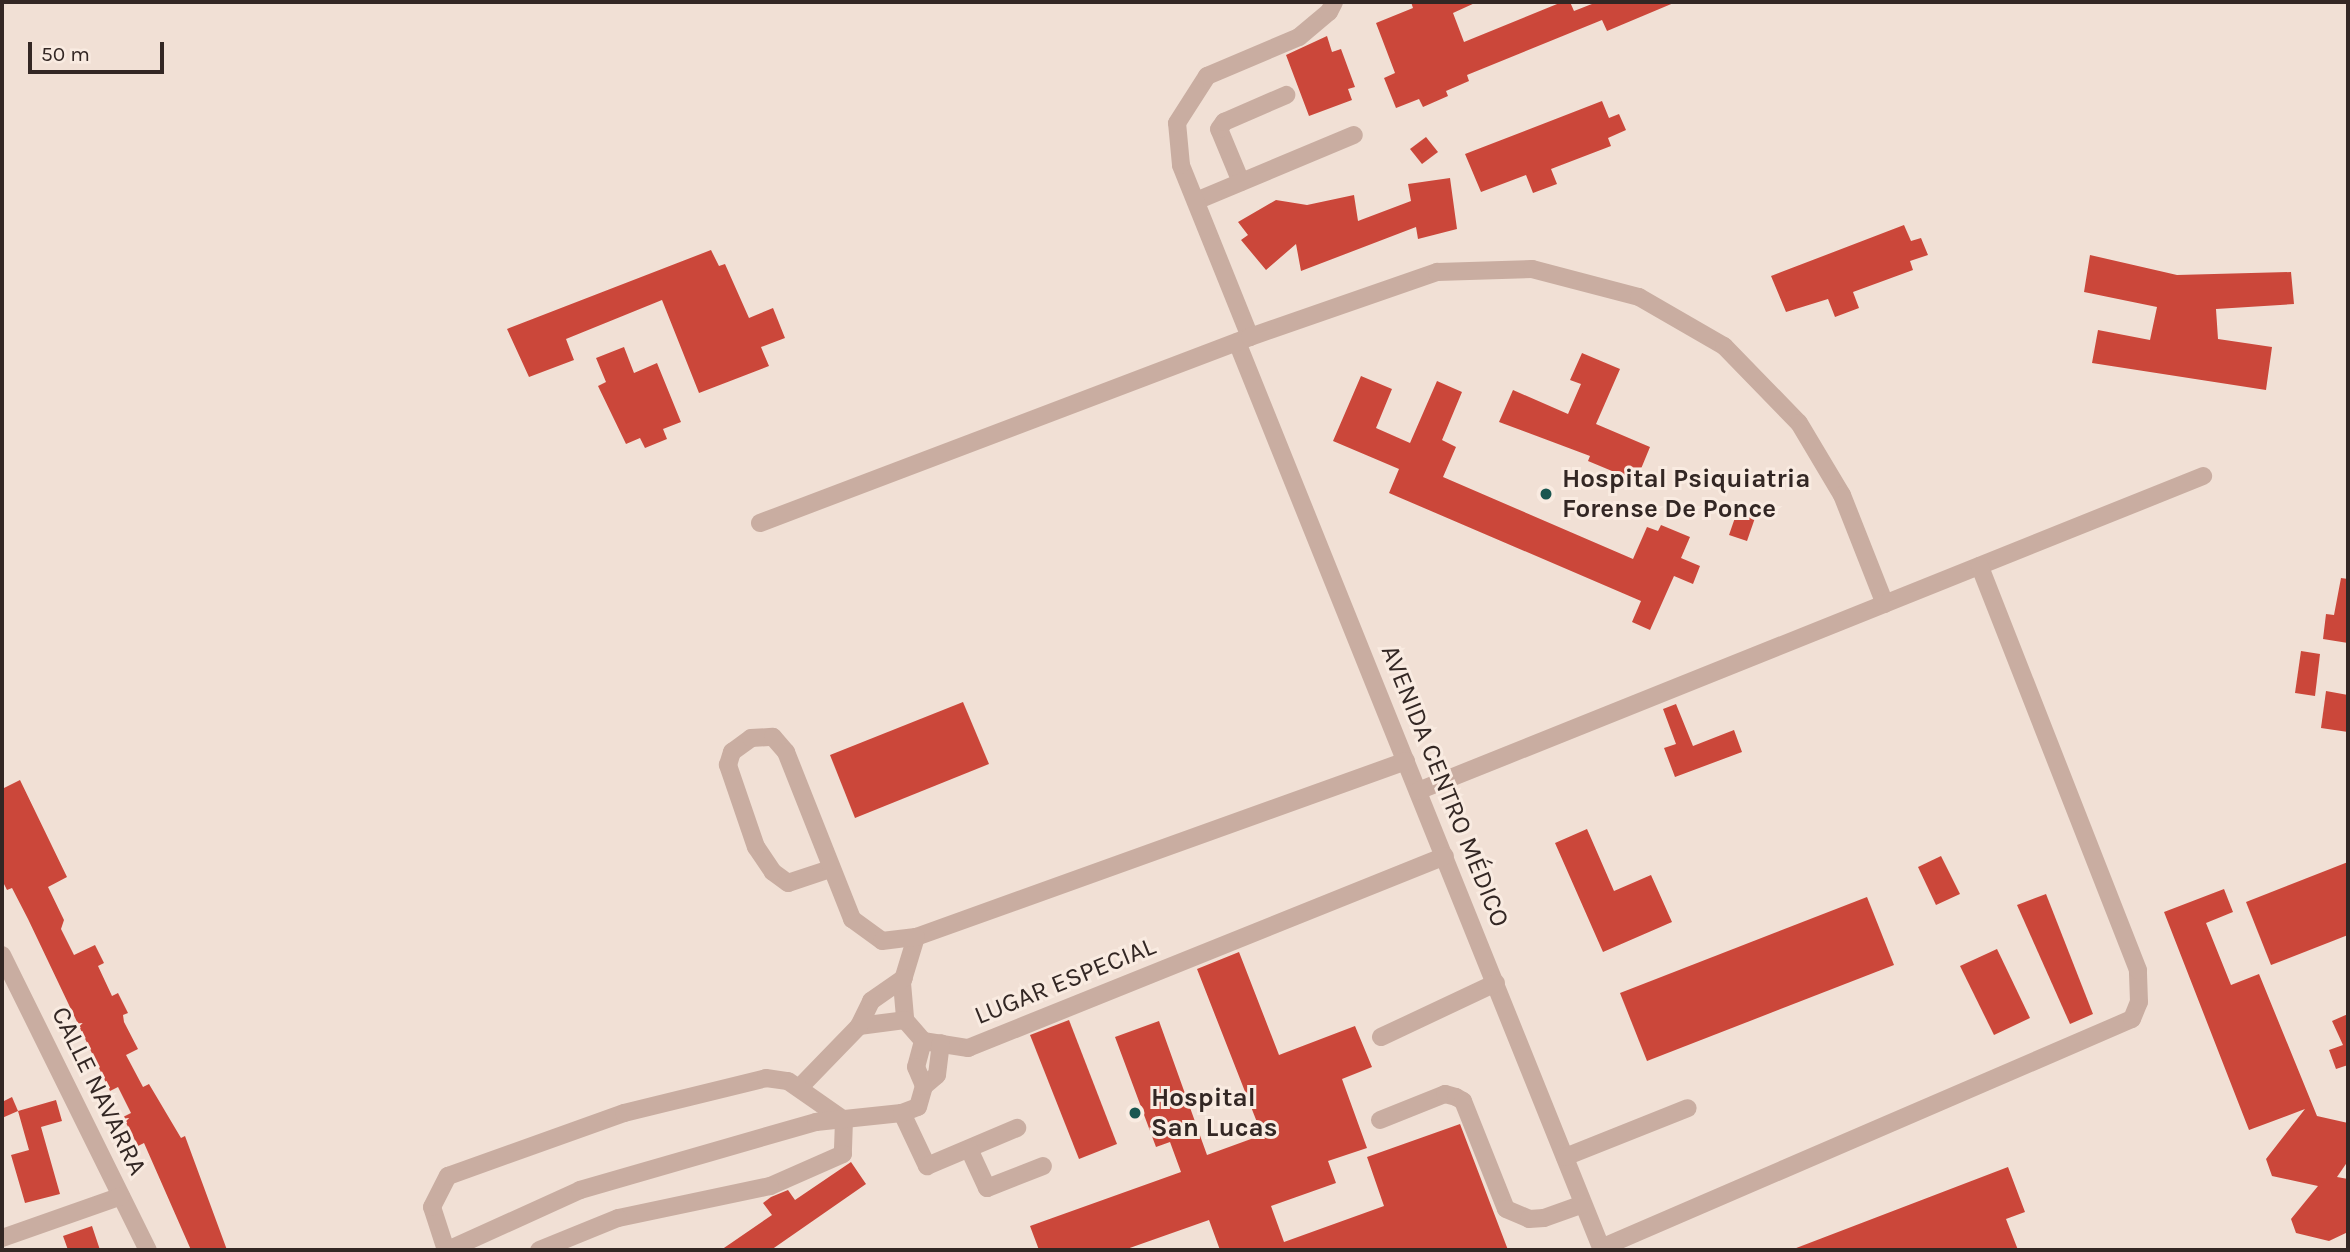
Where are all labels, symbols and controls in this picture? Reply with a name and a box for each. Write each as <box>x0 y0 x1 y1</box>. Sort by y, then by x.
scale bar <box>32 28 168 72</box>
text: 50 m <box>41 42 90 66</box>
place label: Hospital Psiquiatria Forense De Ponce <box>1562 463 1811 524</box>
marker: Hospital Psiquiatria Forense De Ponce <box>1536 484 1556 504</box>
street label: AVENIDA CENTRO MÉDICO <box>1374 641 1516 931</box>
street label: LUGAR ESPECIAL <box>970 930 1160 1032</box>
street label: CALLE NAVARRA <box>45 1002 153 1180</box>
place label: Hospital San Lucas <box>1151 1082 1277 1144</box>
marker: Hospital San Lucas <box>1125 1103 1145 1123</box>

